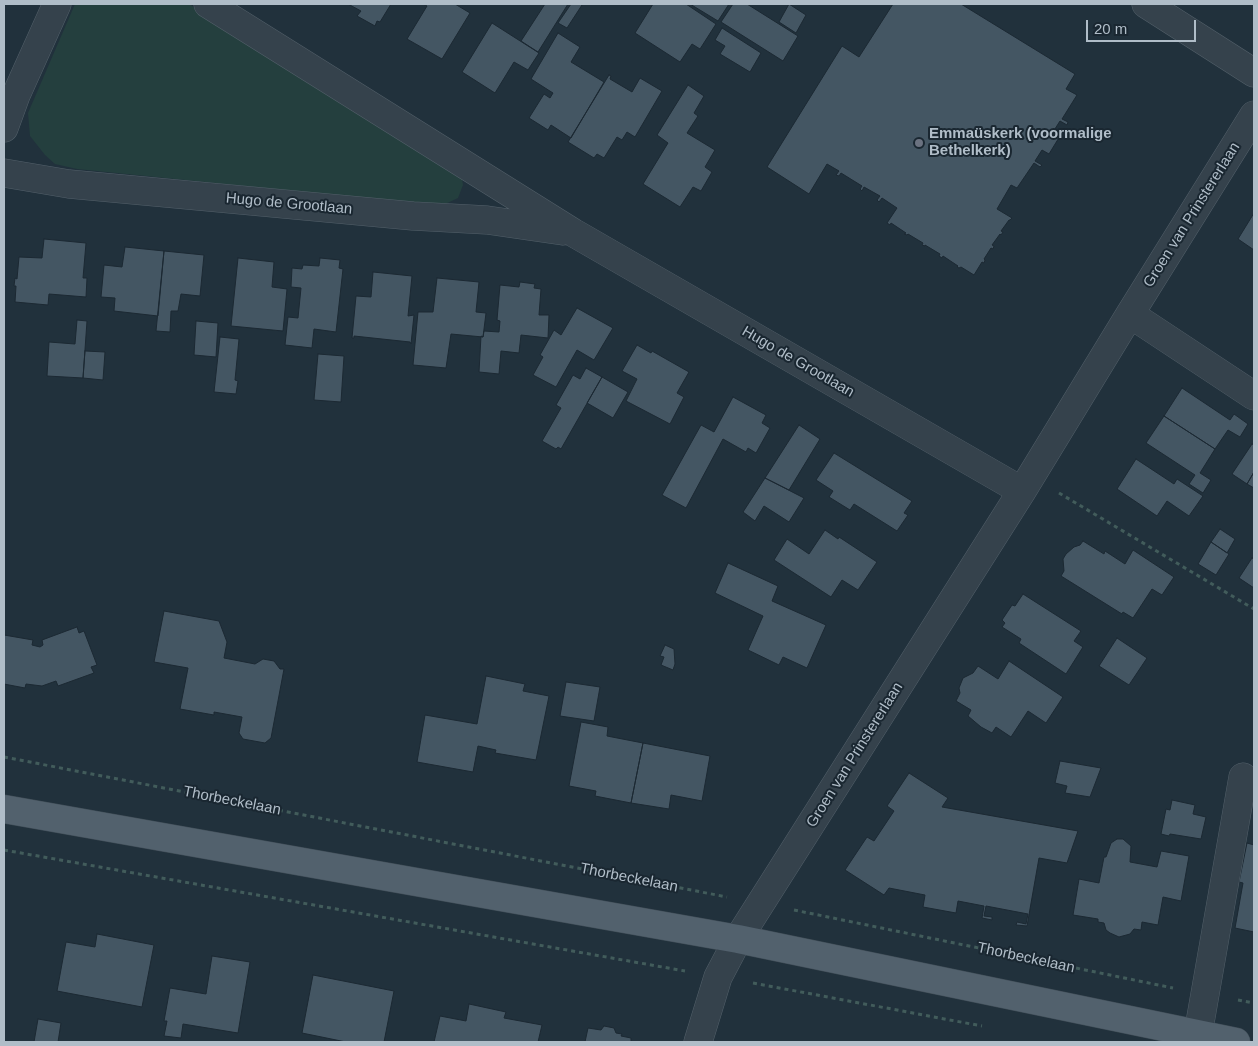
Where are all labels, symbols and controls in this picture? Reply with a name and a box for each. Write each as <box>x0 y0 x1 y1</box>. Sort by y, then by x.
scale bar <box>1088 10 1198 42</box>
text: 20 m <box>1094 20 1127 37</box>
place label: Emmaüskerk (voormalige Bethelkerk) <box>929 125 1112 160</box>
marker: Emmaüskerk (voormalige Bethelkerk) <box>913 137 925 149</box>
street label: Groen van Prinstererlaan <box>1140 139 1244 291</box>
street label: Hugo de Grootlaan <box>225 190 353 218</box>
street label: Hugo de Grootlaan <box>739 323 857 401</box>
street label: Groen van Prinstererlaan <box>803 679 907 831</box>
street label: Thorbeckelaan <box>182 783 282 819</box>
street label: Thorbeckelaan <box>579 860 679 896</box>
street label: Thorbeckelaan <box>976 939 1076 977</box>

